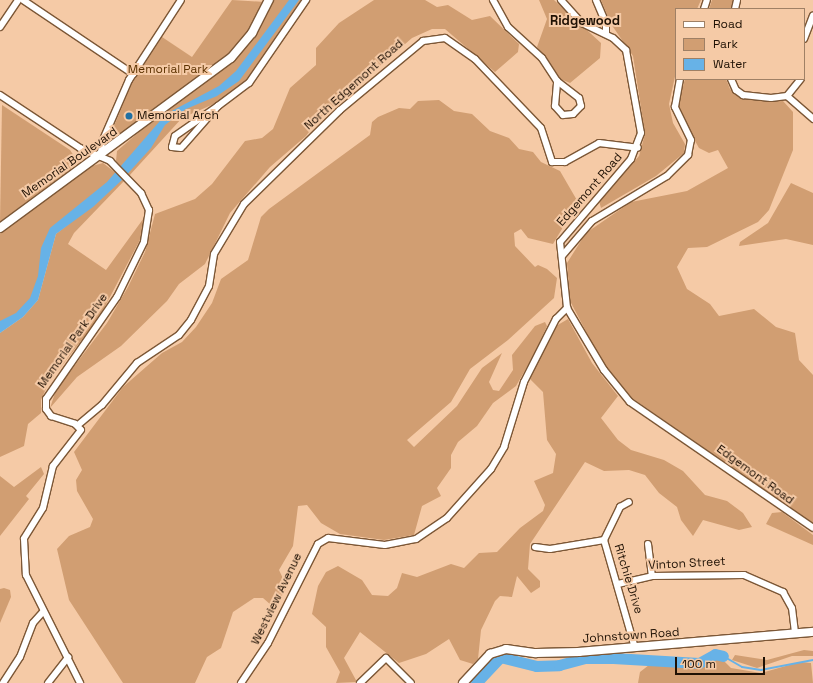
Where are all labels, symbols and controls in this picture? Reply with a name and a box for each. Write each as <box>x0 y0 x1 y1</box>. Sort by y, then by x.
legend <box>675 8 805 80</box>
district label: Ridgewood <box>550 13 620 29</box>
text: Road <box>713 16 742 32</box>
text: Park <box>713 36 738 52</box>
street label: North Edgemont Road <box>302 37 406 133</box>
text: Water <box>713 56 747 72</box>
park label: Memorial Park <box>128 63 208 77</box>
place label: Memorial Arch <box>137 109 219 123</box>
marker: Memorial Arch <box>124 111 134 121</box>
street label: Memorial Boulevard <box>19 125 121 201</box>
street label: Edgemont Road <box>554 150 626 230</box>
street label: Memorial Park Drive <box>35 291 111 391</box>
street label: Edgemont Road <box>713 442 797 508</box>
street label: Ritchie Drive <box>611 542 645 616</box>
street label: Westview Avenue <box>248 551 306 647</box>
street label: Vinton Street <box>648 555 726 573</box>
street label: Johnstown Road <box>582 625 680 647</box>
scale bar <box>677 649 767 675</box>
text: 100 m <box>682 656 716 672</box>

